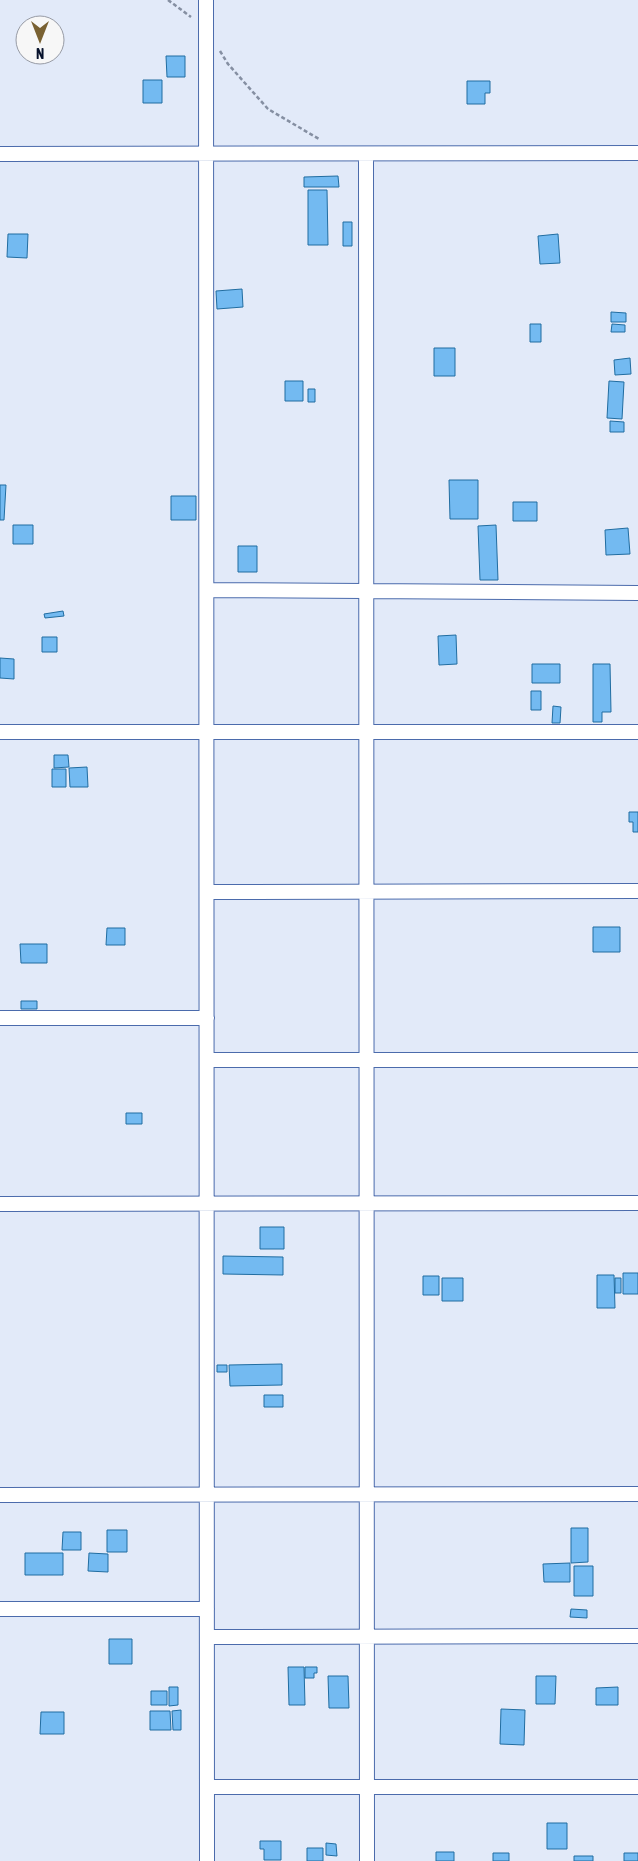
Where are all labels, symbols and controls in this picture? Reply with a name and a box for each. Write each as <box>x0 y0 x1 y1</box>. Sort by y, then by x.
north arrow <box>15 15 65 65</box>
text: N <box>36 45 44 61</box>

